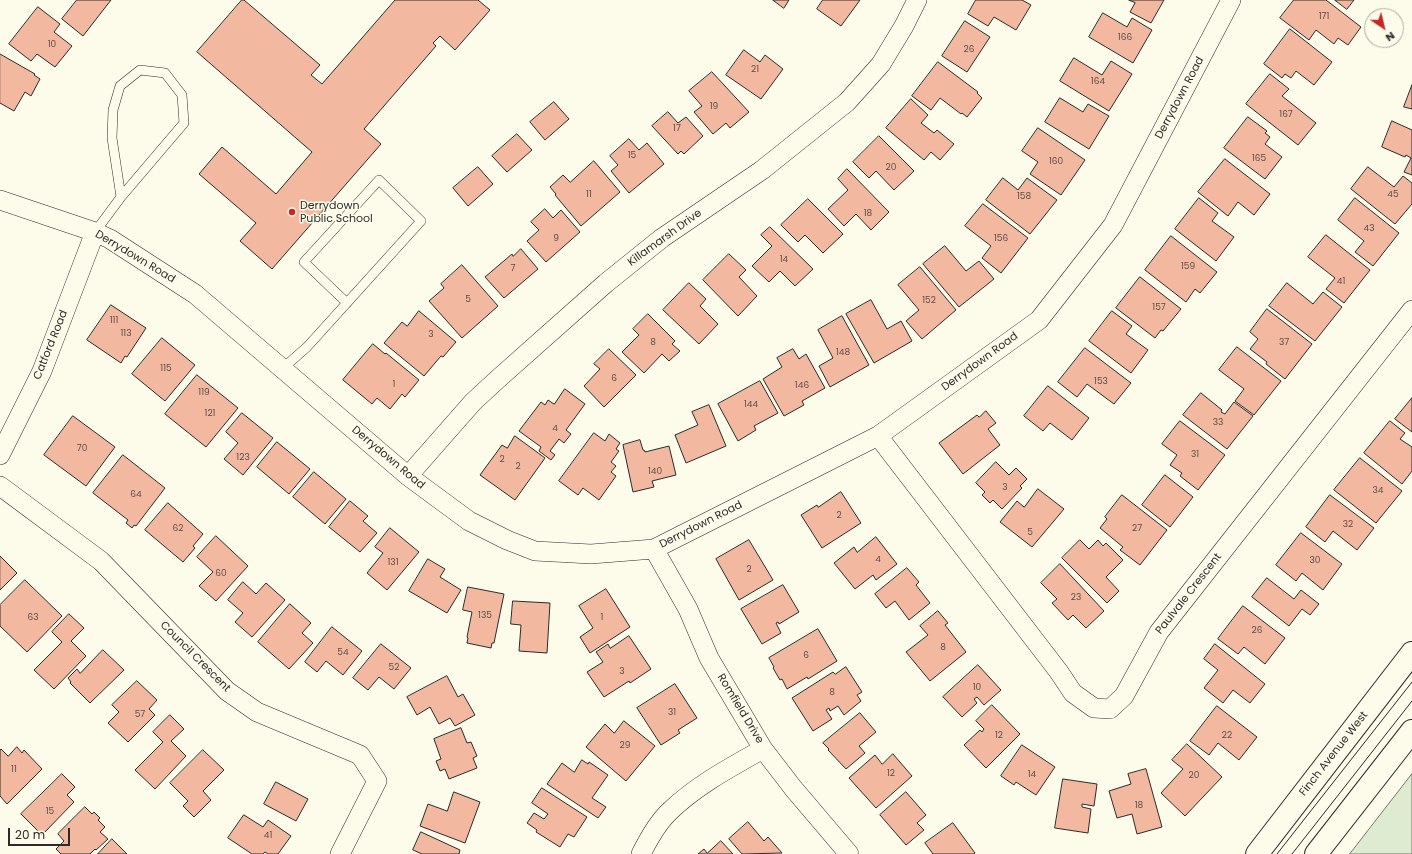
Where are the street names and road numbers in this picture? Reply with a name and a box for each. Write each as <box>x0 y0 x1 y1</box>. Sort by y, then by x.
street label: Derrydown Road <box>1153 55 1207 141</box>
street label: Killamarsh Drive <box>625 207 705 269</box>
street label: Derrydown Road <box>93 228 177 286</box>
street label: Catford Road <box>31 308 71 382</box>
street label: Derrydown Road <box>939 330 1021 394</box>
street label: Derrydown Road <box>349 424 427 492</box>
street label: Derrydown Road <box>657 498 745 552</box>
street label: Paulvale Crescent <box>1153 551 1225 637</box>
street label: Council Crescent <box>157 619 233 695</box>
street label: Romfield Drive <box>714 672 766 746</box>
street label: Finch Avenue West <box>1297 709 1371 799</box>

